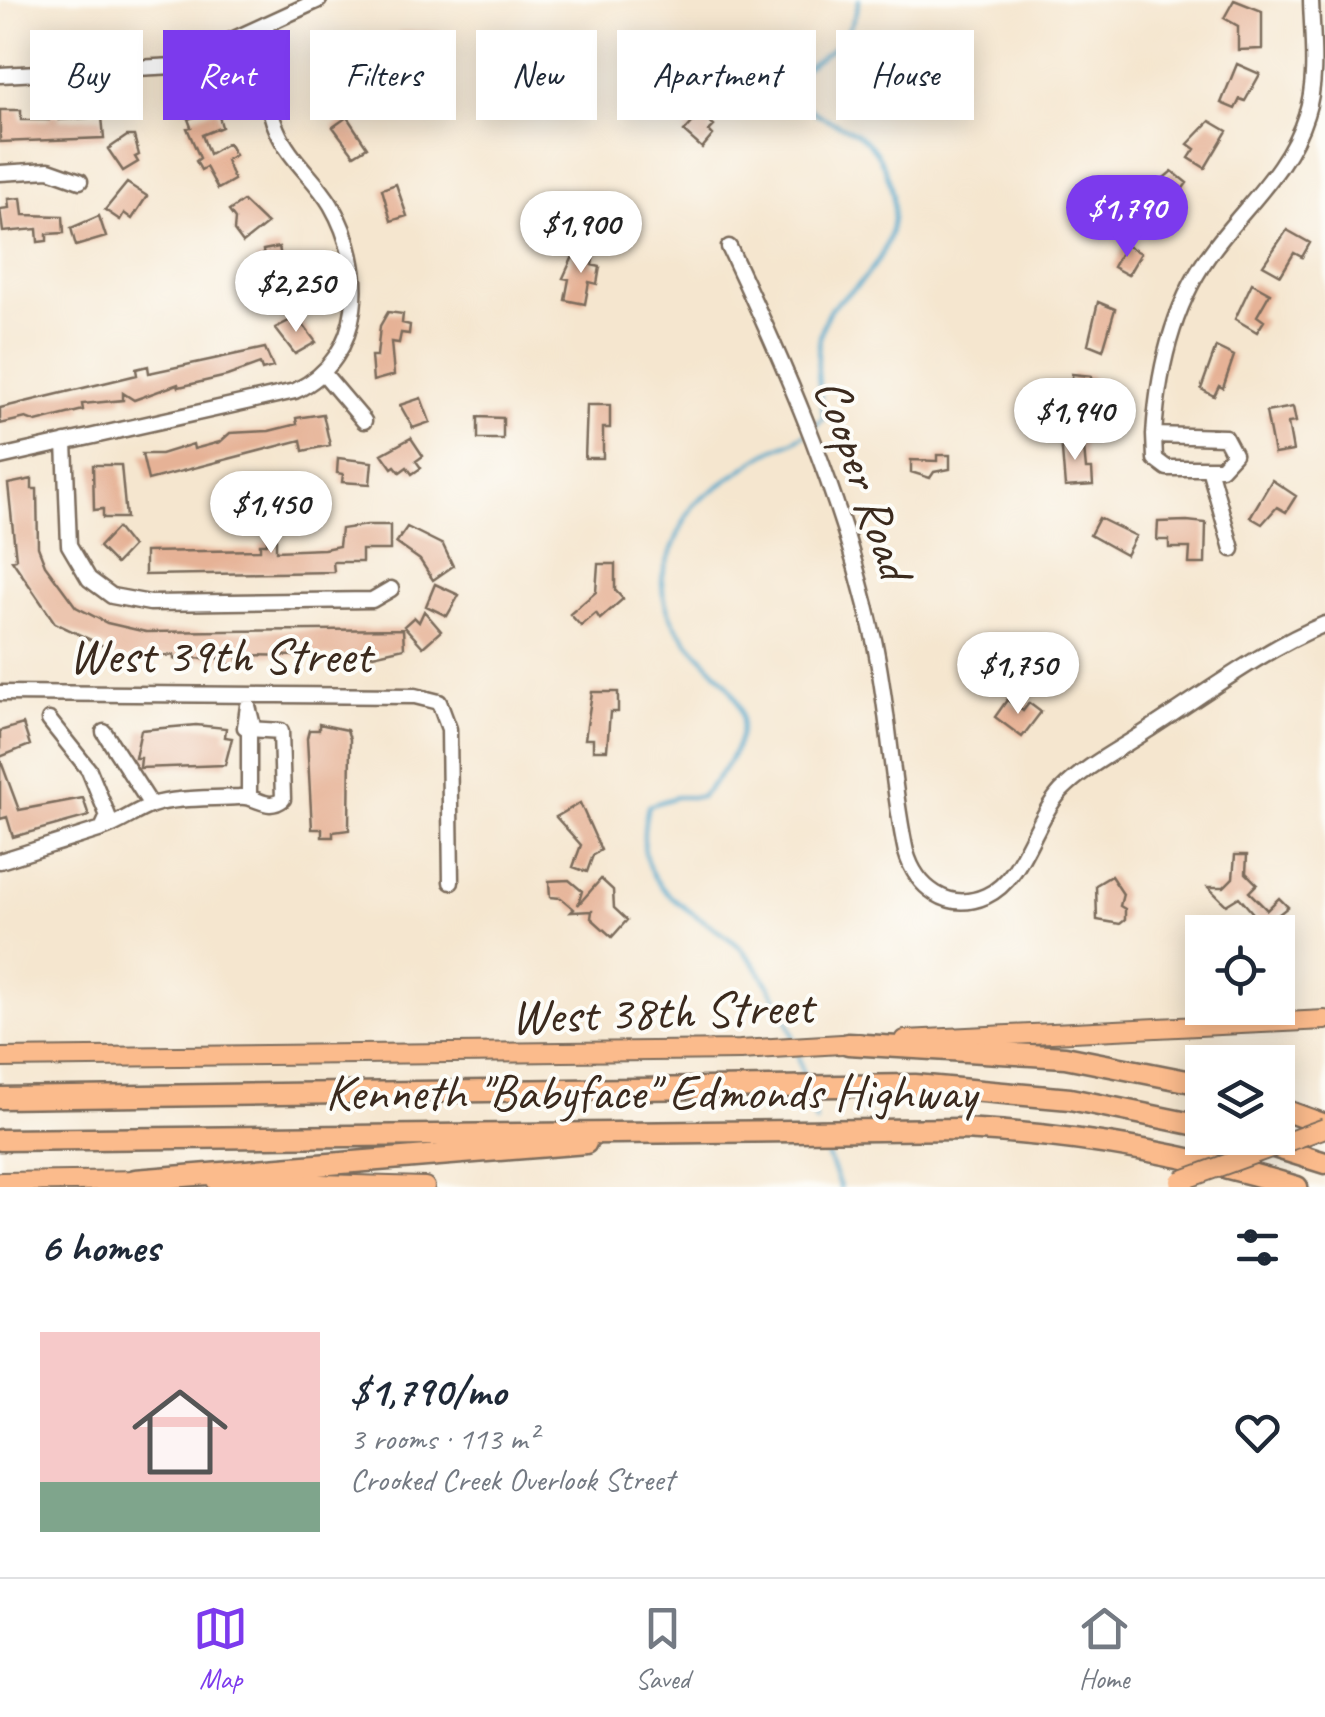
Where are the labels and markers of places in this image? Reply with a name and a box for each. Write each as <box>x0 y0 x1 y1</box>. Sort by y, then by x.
pin: $1,790 <box>1046 175 1208 260</box>
pin: $1,900 <box>500 191 662 276</box>
pin: $2,250 <box>215 250 377 335</box>
pin: $1,940 <box>994 378 1156 463</box>
pin: $1,450 <box>190 471 352 556</box>
pin: $1,750 <box>937 632 1099 717</box>

